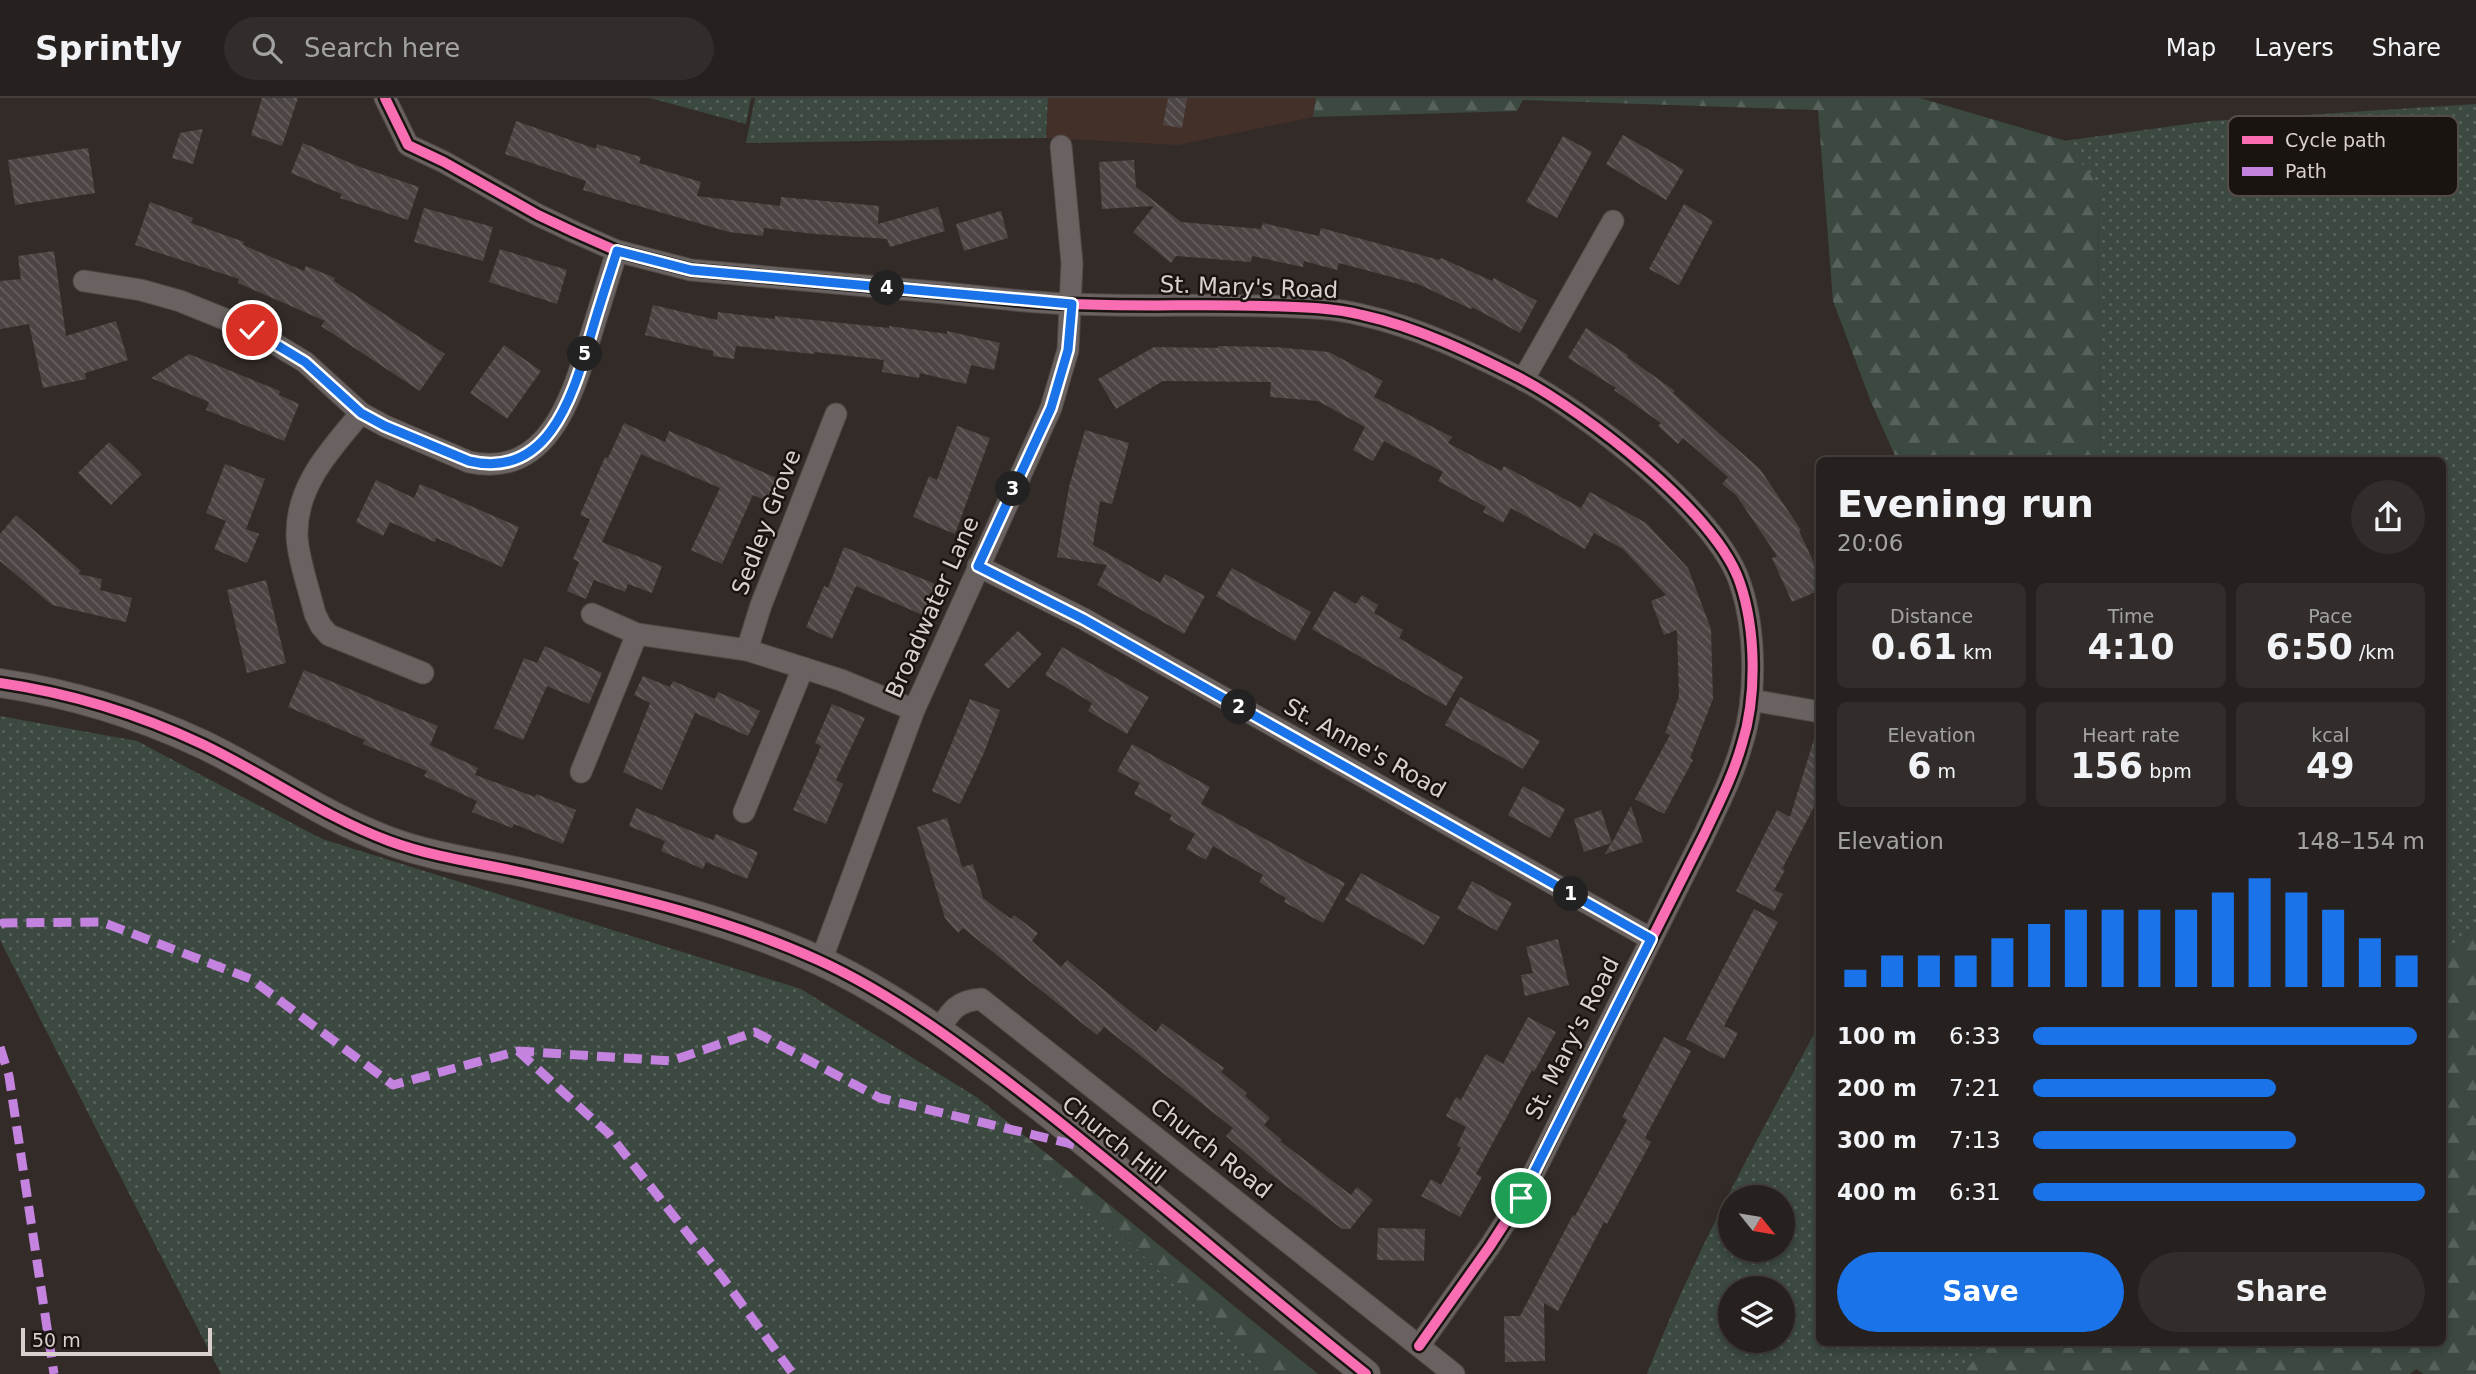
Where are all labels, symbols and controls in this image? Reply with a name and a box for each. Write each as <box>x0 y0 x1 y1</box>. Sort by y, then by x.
search box <box>224 17 714 80</box>
text: Sprintly <box>35 29 182 68</box>
icon: search <box>248 29 286 67</box>
text: Search here <box>304 33 460 63</box>
text: Map <box>2166 34 2216 62</box>
text: Layers <box>2254 34 2334 62</box>
text: Share <box>2372 34 2441 62</box>
legend <box>2228 116 2458 196</box>
text: Cycle path <box>2285 129 2386 151</box>
text: Path <box>2285 160 2327 182</box>
pin: 4 <box>870 270 904 306</box>
street label: St. Mary's Road <box>1159 271 1339 303</box>
text: 4 <box>880 276 893 298</box>
pin <box>222 300 282 360</box>
icon: check <box>233 311 271 349</box>
pin: 5 <box>568 336 602 372</box>
text: 5 <box>578 342 591 364</box>
street label: Sedley Grove <box>726 446 806 598</box>
pin: 3 <box>996 472 1030 506</box>
text: 3 <box>1006 477 1019 499</box>
button: share <box>2351 480 2425 554</box>
text: Evening run <box>1837 482 2094 526</box>
street label: Broadwater Lane <box>880 512 984 702</box>
text: 20:06 <box>1837 530 1903 556</box>
text: Distance <box>1890 605 1973 627</box>
text: Time <box>2108 605 2154 627</box>
text: Pace <box>2308 605 2353 627</box>
text: 0.61 <box>1871 627 1957 667</box>
text: 4:10 <box>2087 627 2175 667</box>
text: 6:50 <box>2266 627 2353 667</box>
text: km <box>1957 641 1993 663</box>
text: /km <box>2353 641 2395 663</box>
pin: 2 <box>1222 690 1256 724</box>
street label: St. Anne's Road <box>1280 693 1450 803</box>
text: 2 <box>1232 695 1245 717</box>
text: Elevation <box>1888 724 1976 746</box>
text: Heart rate <box>2082 724 2180 746</box>
text: kcal <box>2311 724 2350 746</box>
text: 6 <box>1907 746 1932 786</box>
text: 156 <box>2070 746 2143 786</box>
text: 49 <box>2306 746 2355 786</box>
text: m <box>1932 760 1956 782</box>
text: bpm <box>2143 760 2192 782</box>
text: Elevation <box>1837 828 1944 854</box>
text: 148–154 m <box>2296 828 2425 854</box>
pin: 1 <box>1554 876 1588 912</box>
text: 1 <box>1564 882 1577 904</box>
street label: St. Mary's Road <box>1520 953 1624 1123</box>
text: 100 m <box>1837 1023 1917 1049</box>
text: 6:33 <box>1949 1023 2001 1049</box>
text: 200 m <box>1837 1075 1917 1101</box>
text: 7:21 <box>1949 1075 2001 1101</box>
street label: Church Hill <box>1057 1091 1171 1189</box>
street label: Church Road <box>1145 1093 1277 1203</box>
text: 300 m <box>1837 1127 1917 1153</box>
text: 7:13 <box>1949 1127 2001 1153</box>
pin <box>1491 1168 1551 1228</box>
icon: arrive <box>1502 1179 1540 1217</box>
text: 400 m <box>1837 1179 1917 1205</box>
text: 6:31 <box>1949 1179 2001 1205</box>
north arrow <box>1718 1185 1796 1262</box>
map controls <box>1718 1185 1795 1353</box>
button: Save <box>1837 1252 2124 1332</box>
button: Share <box>2138 1252 2425 1332</box>
button: layers <box>1718 1276 1795 1353</box>
scale bar <box>21 1325 212 1357</box>
text: 50 m <box>32 1329 81 1351</box>

